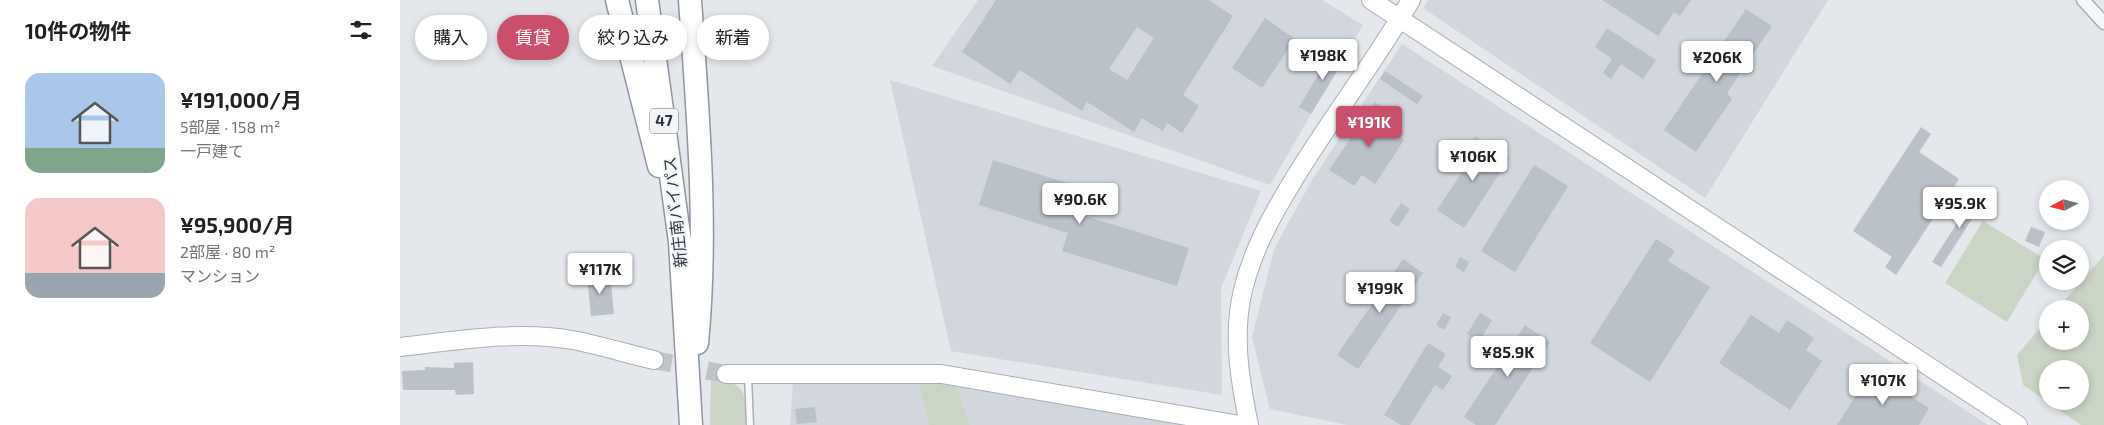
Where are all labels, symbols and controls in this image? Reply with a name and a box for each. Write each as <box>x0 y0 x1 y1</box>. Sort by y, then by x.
chip: 購入 <box>415 15 487 60</box>
chip: 賃貸 <box>497 15 569 60</box>
chip: 絞り込み <box>579 15 687 60</box>
chip: 新着 <box>697 15 769 60</box>
icon: filters <box>347 16 375 44</box>
text: 10件の物件 <box>25 18 131 43</box>
pin: ¥198K <box>1288 38 1358 81</box>
pin: ¥206K <box>1682 41 1752 83</box>
text: ¥198K <box>1299 45 1347 64</box>
text: ¥206K <box>1692 47 1742 66</box>
text: ¥191,000/月 <box>180 87 302 112</box>
icon: home <box>65 93 125 153</box>
pin: ¥191K <box>1334 106 1404 148</box>
road number: 47 <box>650 108 678 134</box>
text: ¥191K <box>1347 112 1391 131</box>
text: 5部屋 · 158 m² <box>180 117 280 136</box>
pin: ¥106K <box>1438 140 1508 182</box>
text: 一戸建て <box>180 141 244 160</box>
text: ¥106K <box>1449 146 1497 165</box>
street label: 新庄南バイパス <box>659 156 690 269</box>
north arrow <box>2039 180 2089 230</box>
map controls <box>2039 180 2089 410</box>
pin: ¥90.6K <box>1039 182 1121 225</box>
pin: ¥95.9K <box>1919 186 2001 229</box>
text: ¥90.6K <box>1053 189 1107 208</box>
text: ¥95.9K <box>1934 193 1986 212</box>
text: ¥95,900/月 <box>180 212 295 237</box>
icon: home <box>65 218 125 278</box>
button: layers <box>2039 240 2089 290</box>
text: 2部屋 · 80 m² <box>180 242 275 261</box>
pin: ¥117K <box>565 252 635 295</box>
text: ¥117K <box>578 259 622 278</box>
text: マンション <box>180 266 260 285</box>
pin: ¥199K <box>1345 272 1415 314</box>
text: ¥199K <box>1357 278 1403 297</box>
button: + <box>2039 300 2089 350</box>
pin: ¥85.9K <box>1467 336 1549 378</box>
text: ¥85.9K <box>1482 342 1534 361</box>
button: − <box>2039 360 2089 410</box>
pin: ¥107K <box>1848 364 1918 406</box>
text: ¥107K <box>1860 370 1906 389</box>

